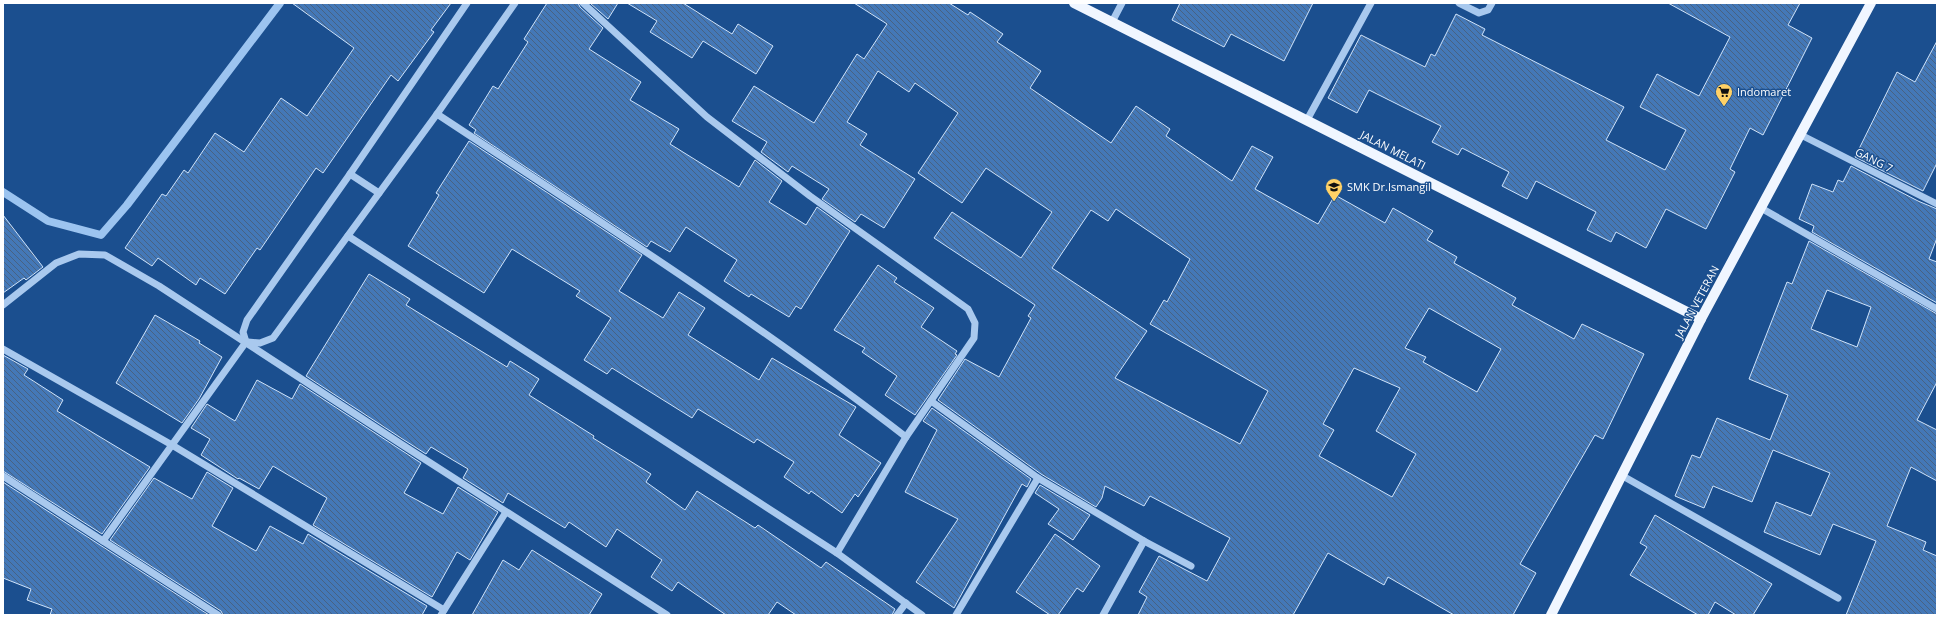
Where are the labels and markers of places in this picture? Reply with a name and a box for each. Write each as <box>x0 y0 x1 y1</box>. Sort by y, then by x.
supermarket icon: Indomaret <box>1714 82 1734 107</box>
place label: Indomaret <box>1737 84 1791 99</box>
school or university icon: SMK Dr.Ismangil <box>1324 177 1344 202</box>
place label: SMK Dr.Ismangil <box>1347 179 1431 194</box>

